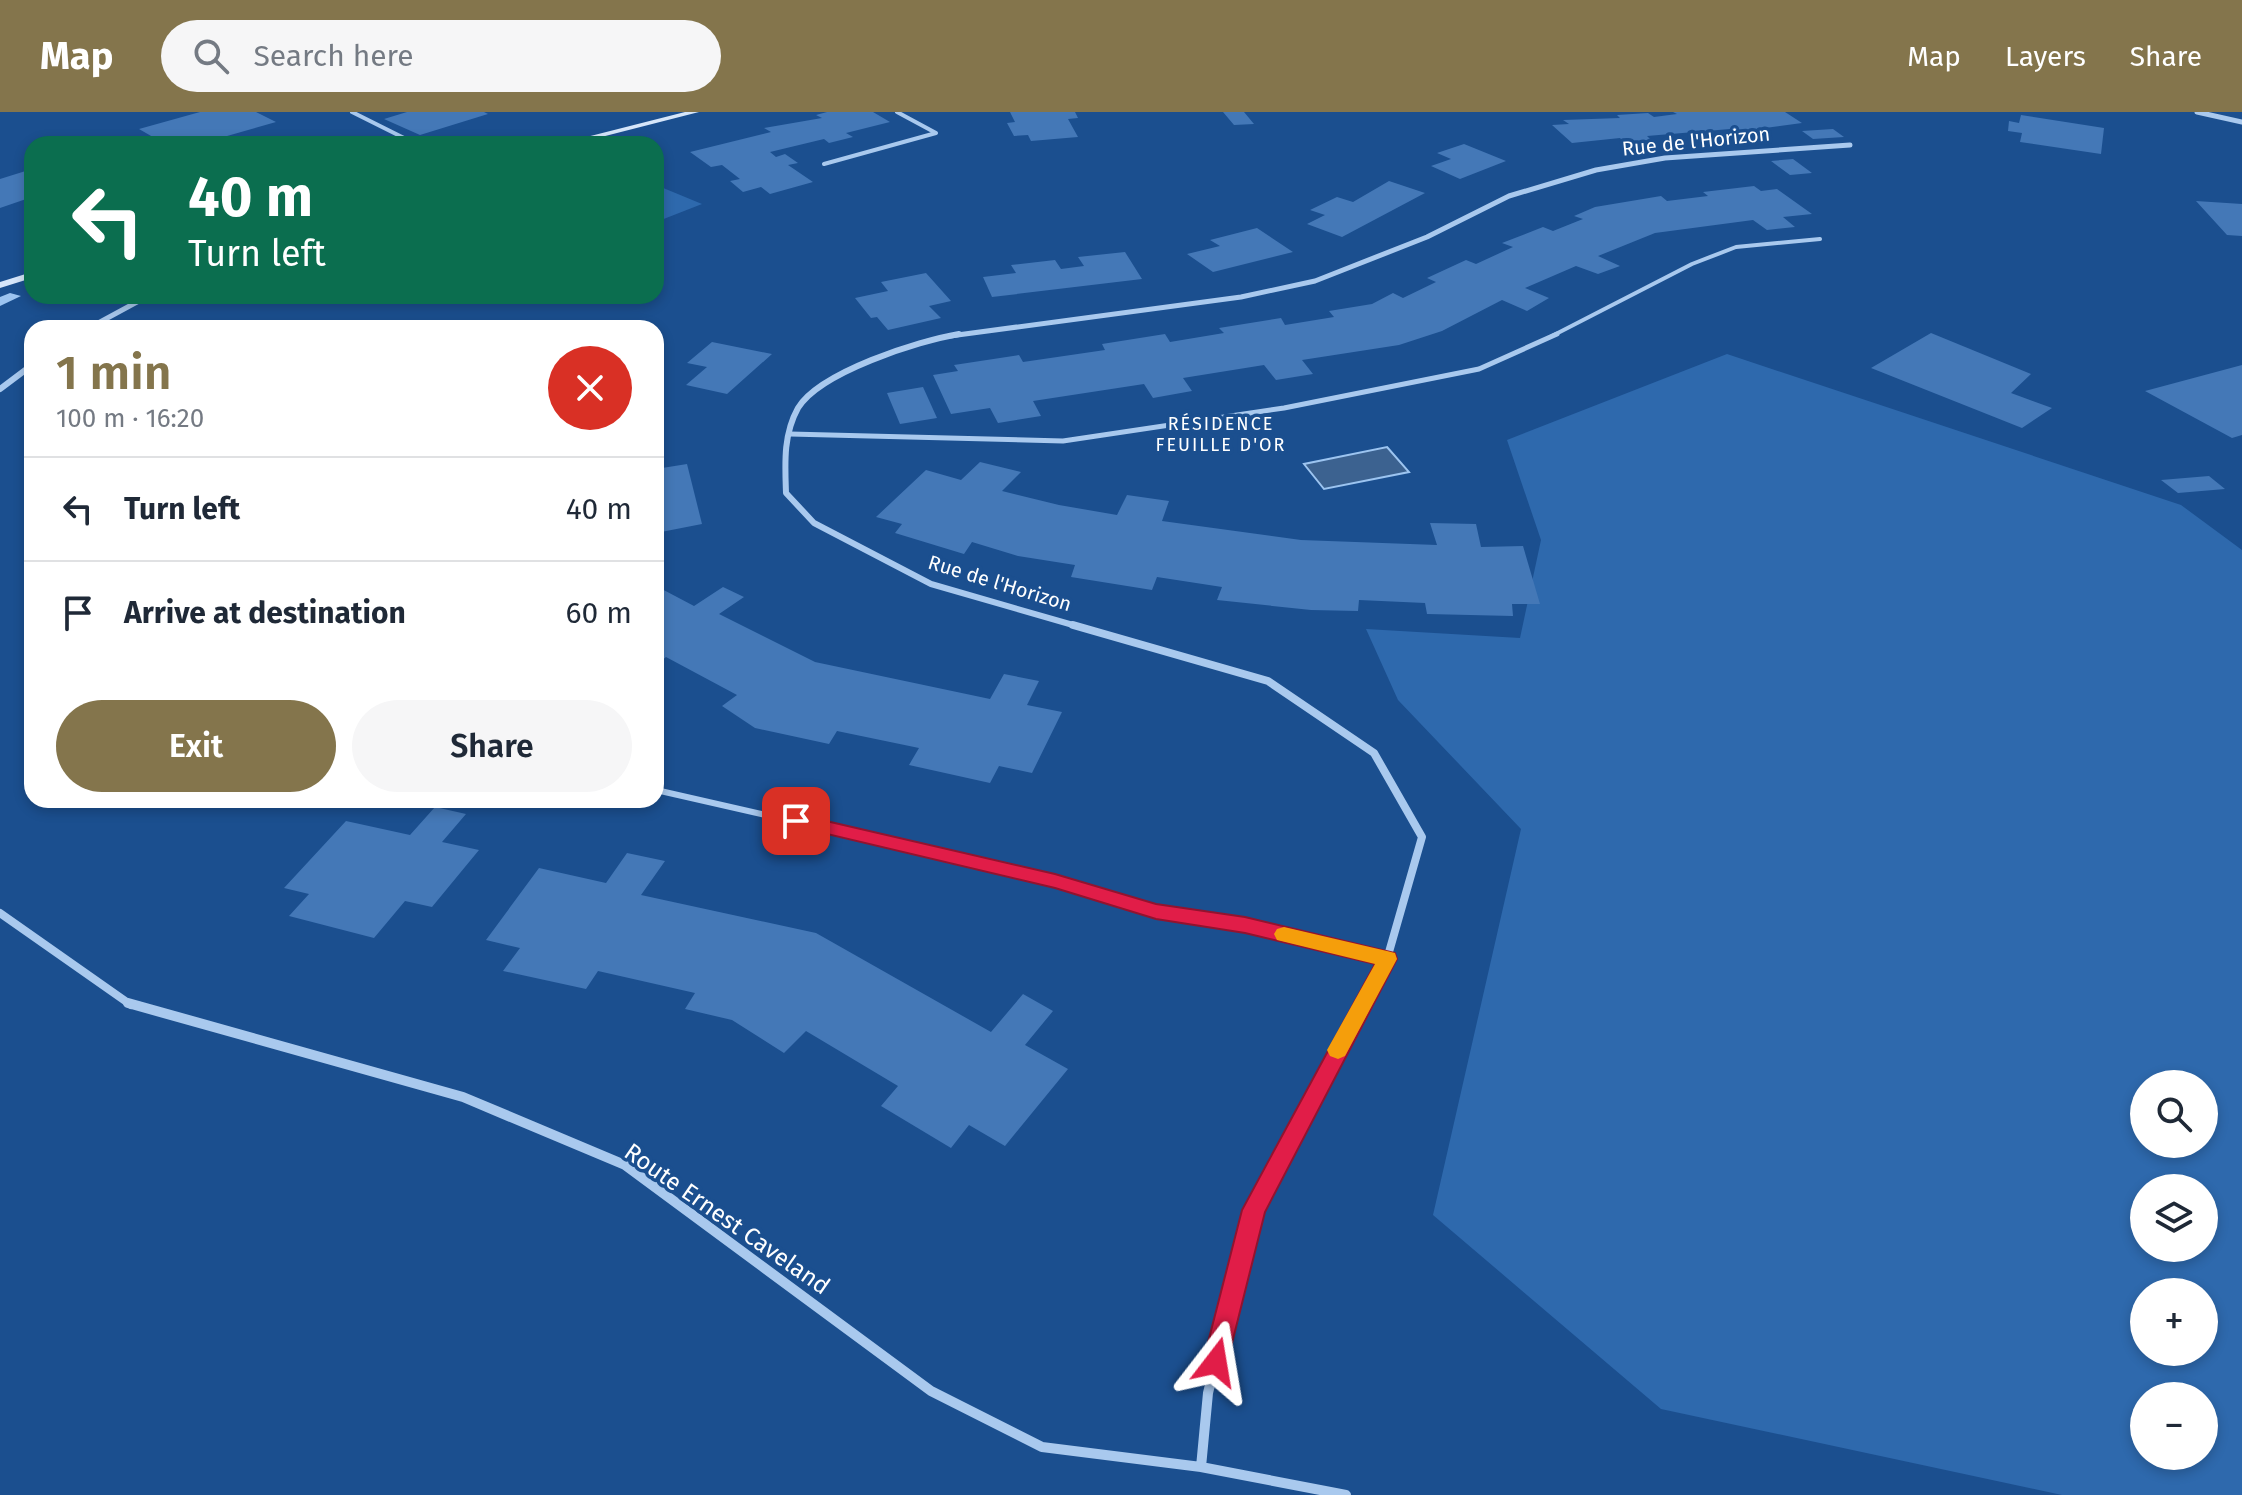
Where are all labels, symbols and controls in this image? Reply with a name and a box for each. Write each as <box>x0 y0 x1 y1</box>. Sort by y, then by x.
search box <box>161 20 721 92</box>
text: Map <box>40 33 113 79</box>
icon: search <box>189 34 233 78</box>
text: Search here <box>253 38 414 74</box>
text: Map <box>1907 40 1961 73</box>
text: Layers <box>2005 40 2086 73</box>
text: Share <box>2130 40 2202 73</box>
street label: Rue de l'Horizon <box>1621 121 1771 161</box>
text: 40 m <box>188 164 313 231</box>
icon: left <box>56 168 160 272</box>
text: Turn left <box>188 232 326 276</box>
text: 1 min <box>56 344 172 402</box>
button: close <box>548 346 632 430</box>
text: 100 m · 16:20 <box>56 403 204 434</box>
district label: RÉSIDENCE FEUILLE D'OR <box>1156 412 1286 456</box>
icon: left <box>56 487 100 531</box>
text: Turn left <box>124 491 240 527</box>
text: 40 m <box>566 491 632 527</box>
street label: Rue de l'Horizon <box>925 550 1075 616</box>
icon: arrive <box>56 591 100 635</box>
text: Arrive at destination <box>124 595 406 631</box>
text: 60 m <box>566 595 632 631</box>
button: Exit <box>56 700 336 792</box>
button: Share <box>352 700 632 792</box>
pin <box>762 787 830 855</box>
icon: arrive <box>774 799 818 843</box>
map controls <box>2130 1070 2218 1470</box>
button: search <box>2130 1070 2218 1158</box>
street label: Route Ernest Caveland <box>619 1137 835 1301</box>
button: layers <box>2130 1174 2218 1262</box>
button: + <box>2130 1278 2218 1366</box>
position arrow <box>1174 1320 1258 1404</box>
button: − <box>2130 1382 2218 1470</box>

